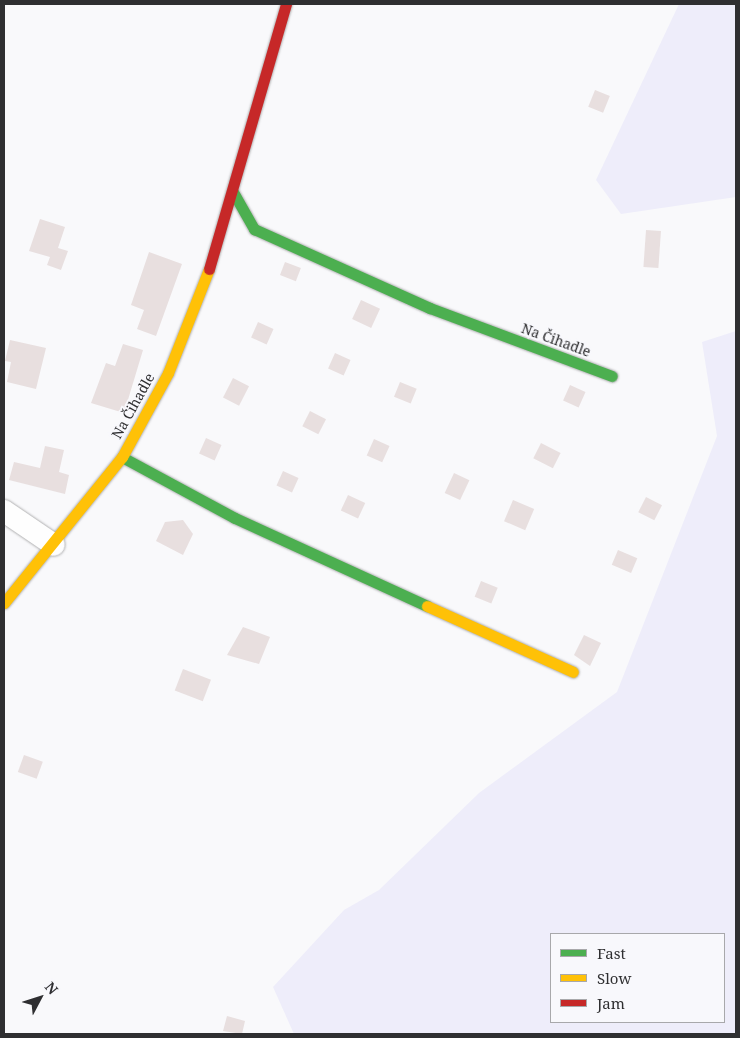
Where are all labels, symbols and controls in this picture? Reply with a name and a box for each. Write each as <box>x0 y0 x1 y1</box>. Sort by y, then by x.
street label: Na Čihadle <box>519 320 593 360</box>
street label: Na Čihadle <box>108 370 158 442</box>
legend <box>550 933 725 1023</box>
text: Fast <box>597 943 626 963</box>
text: Slow <box>597 968 631 988</box>
north arrow <box>15 973 65 1023</box>
text: N <box>41 978 63 998</box>
text: Jam <box>597 993 625 1013</box>

